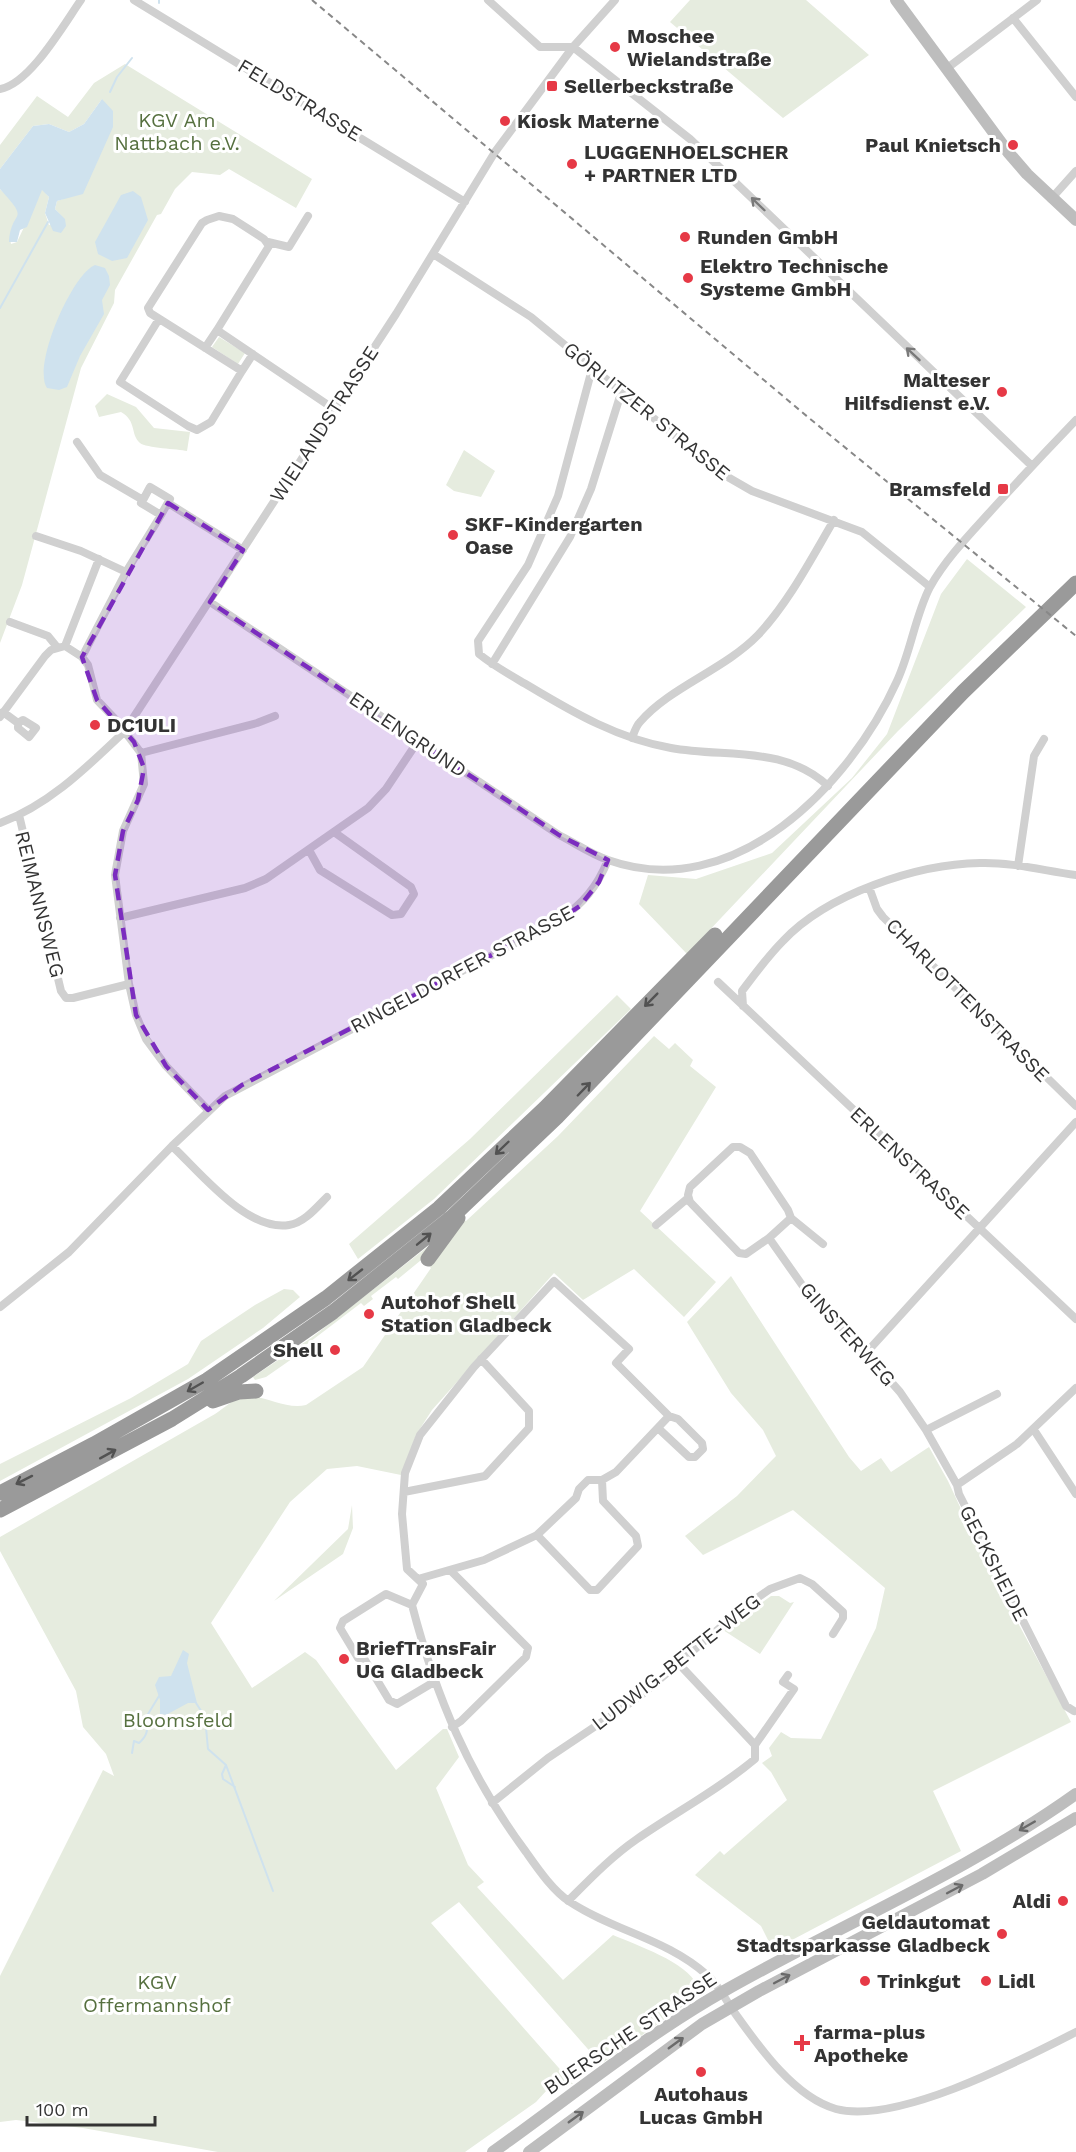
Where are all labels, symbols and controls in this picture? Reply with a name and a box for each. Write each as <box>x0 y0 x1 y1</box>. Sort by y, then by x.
place label: Moschee Wielandstraße <box>627 24 772 71</box>
marker: Moschee Wielandstraße <box>608 40 622 54</box>
street label: FELDSTRASSE <box>234 54 366 146</box>
place label: Sellerbeckstraße <box>564 74 734 98</box>
marker: Sellerbeckstraße <box>545 79 559 93</box>
park label: KGV Am Nattbach e.V. <box>114 108 240 155</box>
place label: Kiosk Materne <box>517 109 659 133</box>
marker: Kiosk Materne <box>498 114 512 128</box>
place label: Paul Knietsch <box>865 133 1001 157</box>
marker: Paul Knietsch <box>1006 138 1020 152</box>
place label: LUGGENHOELSCHER + PARTNER LTD <box>584 140 789 187</box>
marker: LUGGENHOELSCHER + PARTNER LTD <box>565 157 579 171</box>
one-way arrow <box>750 197 765 211</box>
place label: Runden GmbH <box>697 225 838 249</box>
marker: Runden GmbH <box>678 230 692 244</box>
place label: Elektro Technische Systeme GmbH <box>700 254 888 301</box>
marker: Elektro Technische Systeme GmbH <box>681 271 695 285</box>
street label: GÖRLITZER STRASSE <box>559 336 735 486</box>
street label: WIELANDSTRASSE <box>265 341 383 507</box>
one-way arrow <box>906 347 921 361</box>
place label: Malteser Hilfsdienst e.V. <box>844 368 990 415</box>
marker: Malteser Hilfsdienst e.V. <box>995 385 1009 399</box>
place label: Bramsfeld <box>889 477 991 501</box>
marker: Bramsfeld <box>996 482 1010 496</box>
place label: SKF-Kindergarten Oase <box>465 512 643 559</box>
marker: SKF-Kindergarten Oase <box>446 528 460 542</box>
street label: ERLENGRUND <box>345 686 471 782</box>
place label: DC1ULI <box>107 713 176 737</box>
marker: DC1ULI <box>88 718 102 732</box>
street label: REIMANNSWEG <box>10 828 70 980</box>
street label: RINGELDORFER STRASSE <box>346 900 578 1038</box>
street label: CHARLOTTENSTRASSE <box>881 913 1055 1087</box>
one-way arrow <box>643 993 658 1008</box>
one-way arrow <box>577 1082 592 1097</box>
street label: ERLENSTRASSE <box>845 1102 975 1224</box>
one-way arrow <box>495 1141 510 1155</box>
one-way arrow <box>416 1232 432 1245</box>
one-way arrow <box>347 1269 363 1282</box>
street label: GINSTERWEG <box>795 1277 901 1391</box>
place label: Autohof Shell Station Gladbeck <box>381 1290 552 1337</box>
marker: Autohof Shell Station Gladbeck <box>362 1307 376 1321</box>
place label: Shell <box>273 1338 323 1362</box>
marker: Shell <box>328 1343 342 1357</box>
one-way arrow <box>187 1381 204 1393</box>
one-way arrow <box>99 1448 116 1460</box>
one-way arrow <box>15 1475 33 1487</box>
street label: GECKSHEIDE <box>955 1501 1033 1625</box>
street label: LUDWIG-BETTE-WEG <box>587 1589 765 1735</box>
place label: BriefTransFair UG Gladbeck <box>356 1636 496 1683</box>
marker: BriefTransFair UG Gladbeck <box>337 1652 351 1666</box>
park label: Bloomsfeld <box>123 1708 233 1732</box>
one-way arrow <box>1019 1820 1036 1832</box>
one-way arrow <box>945 1883 963 1894</box>
place label: Aldi <box>1013 1889 1051 1913</box>
marker: Aldi <box>1056 1894 1070 1908</box>
place label: Geldautomat Stadtsparkasse Gladbeck <box>737 1910 991 1957</box>
marker: Geldautomat Stadtsparkasse Gladbeck <box>995 1927 1009 1941</box>
street label: BUERSCHE STRASSE <box>539 1966 721 2100</box>
place label: Trinkgut <box>877 1969 961 1993</box>
place label: Lidl <box>998 1969 1035 1993</box>
park label: KGV Offermannshof <box>83 1970 231 2017</box>
one-way arrow <box>772 1973 790 1984</box>
marker: Trinkgut <box>858 1974 872 1988</box>
marker: Lidl <box>979 1974 993 1988</box>
place label: farma-plus Apotheke <box>814 2020 925 2067</box>
marker: farma-plus Apotheke <box>795 2036 809 2050</box>
one-way arrow <box>668 2037 684 2049</box>
marker: Autohaus Lucas GmbH <box>694 2065 708 2079</box>
place label: Autohaus Lucas GmbH <box>639 2082 763 2129</box>
scale bar <box>27 2089 154 2127</box>
text: 100 m <box>36 2099 89 2120</box>
one-way arrow <box>568 2111 584 2124</box>

